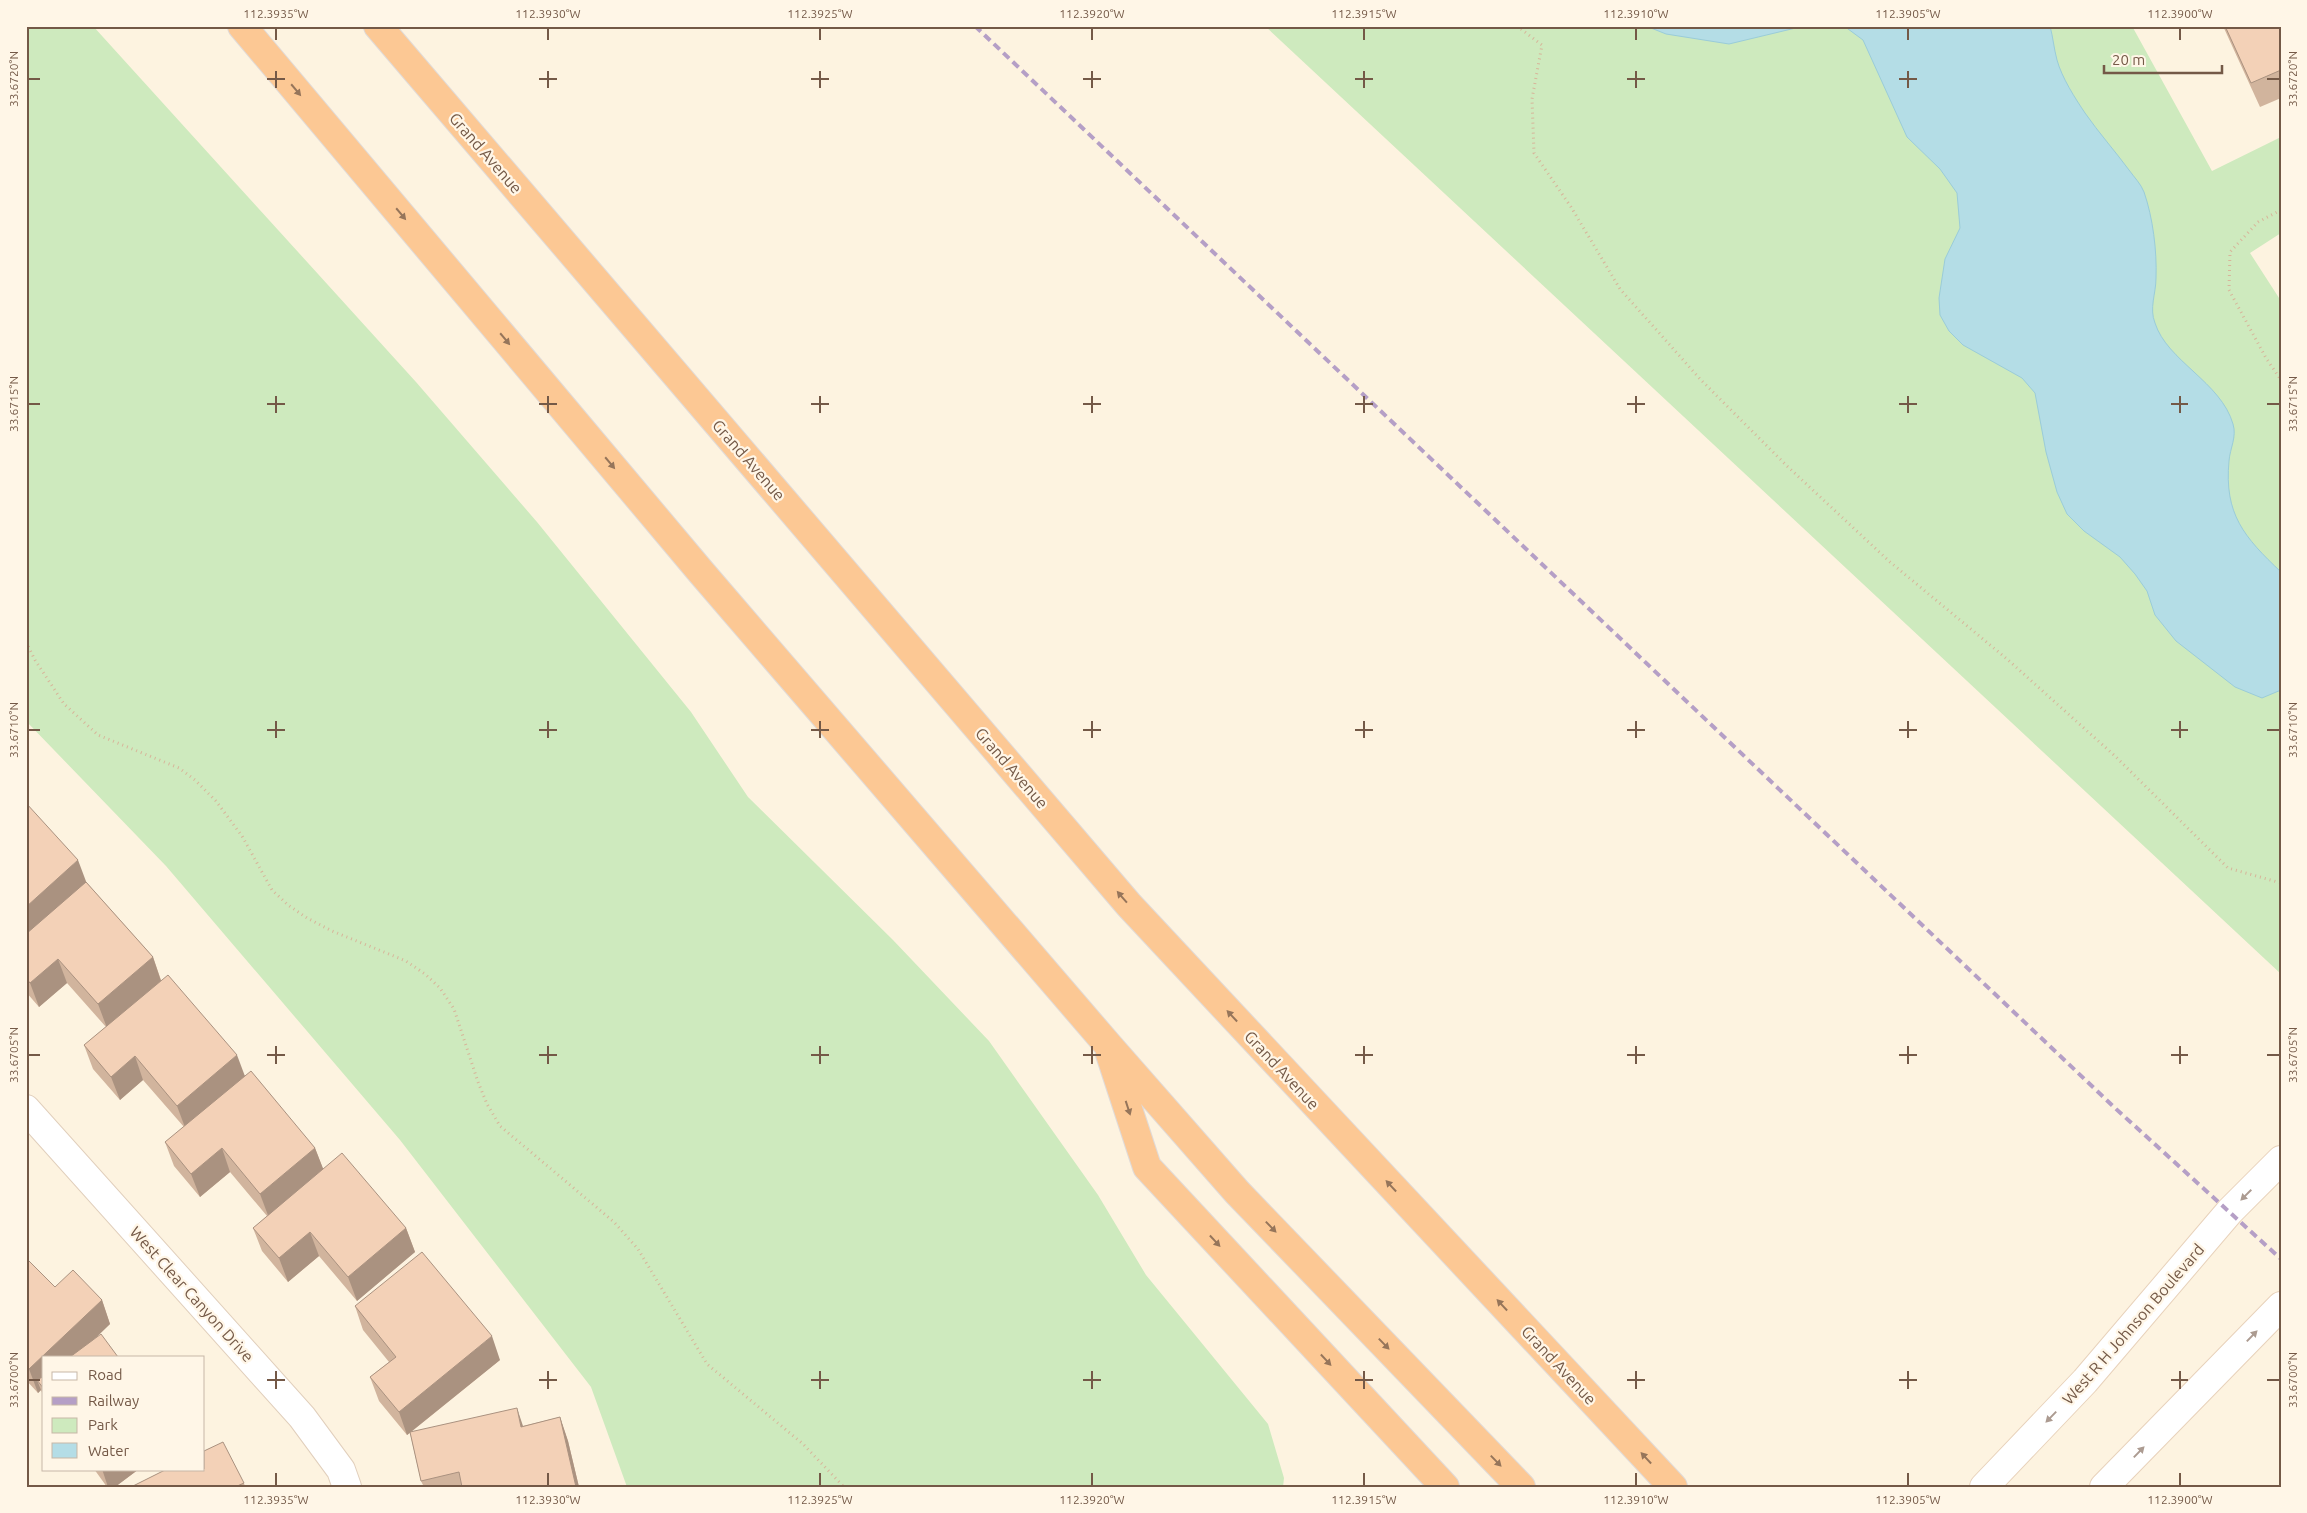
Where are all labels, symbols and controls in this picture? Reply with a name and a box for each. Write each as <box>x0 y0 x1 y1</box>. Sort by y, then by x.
text: 112.3935°W <box>243 7 309 20</box>
text: 112.3930°W <box>515 7 581 20</box>
text: 112.3925°W <box>787 7 853 20</box>
text: 112.3920°W <box>1059 7 1125 20</box>
text: 112.3915°W <box>1331 7 1397 20</box>
text: 112.3910°W <box>1603 7 1669 20</box>
text: 112.3905°W <box>1875 7 1941 20</box>
text: 112.3900°W <box>2147 7 2213 20</box>
scale bar <box>2104 42 2222 74</box>
text: 33.6720°N <box>7 51 20 107</box>
text: 20 m <box>2112 51 2145 68</box>
text: 33.6720°N <box>2286 51 2299 107</box>
one-way arrow <box>291 83 302 96</box>
street label: Grand Avenue <box>446 109 526 197</box>
one-way arrow <box>395 208 406 221</box>
one-way arrow <box>500 332 511 345</box>
text: 33.6715°N <box>7 376 20 432</box>
text: 33.6715°N <box>2286 376 2299 432</box>
street label: Grand Avenue <box>709 416 789 504</box>
one-way arrow <box>604 457 615 470</box>
text: 33.6710°N <box>7 702 20 758</box>
text: 33.6710°N <box>2286 702 2299 758</box>
street label: Grand Avenue <box>972 724 1052 812</box>
one-way arrow <box>1117 891 1128 904</box>
one-way arrow <box>1226 1011 1238 1023</box>
text: 33.6705°N <box>7 1027 20 1083</box>
street label: Grand Avenue <box>1241 1027 1323 1113</box>
text: 33.6705°N <box>2286 1027 2299 1083</box>
one-way arrow <box>1124 1101 1132 1116</box>
one-way arrow <box>1385 1181 1397 1193</box>
one-way arrow <box>2241 1189 2253 1201</box>
one-way arrow <box>1265 1220 1277 1232</box>
street label: West Clear Canyon Drive <box>126 1223 258 1365</box>
one-way arrow <box>1209 1234 1221 1246</box>
street label: West R H Johnson Boulevard <box>2058 1240 2208 1408</box>
one-way arrow <box>1496 1299 1508 1311</box>
street label: Grand Avenue <box>1518 1322 1600 1408</box>
one-way arrow <box>2246 1330 2258 1342</box>
one-way arrow <box>1378 1337 1390 1349</box>
text: 33.6700°N <box>7 1352 20 1408</box>
text: 33.6700°N <box>2286 1352 2299 1408</box>
one-way arrow <box>1320 1353 1332 1365</box>
legend <box>42 1356 205 1470</box>
text: Road <box>88 1366 123 1383</box>
text: Railway <box>88 1392 139 1409</box>
one-way arrow <box>2045 1410 2057 1422</box>
text: Park <box>88 1416 118 1433</box>
text: Water <box>88 1442 129 1459</box>
one-way arrow <box>2133 1447 2145 1459</box>
one-way arrow <box>1640 1453 1652 1465</box>
one-way arrow <box>1490 1455 1502 1467</box>
text: 112.3935°W <box>243 1493 309 1506</box>
text: 112.3930°W <box>515 1493 581 1506</box>
text: 112.3925°W <box>787 1493 853 1506</box>
text: 112.3920°W <box>1059 1493 1125 1506</box>
text: 112.3915°W <box>1331 1493 1397 1506</box>
text: 112.3910°W <box>1603 1493 1669 1506</box>
text: 112.3905°W <box>1875 1493 1941 1506</box>
text: 112.3900°W <box>2147 1493 2213 1506</box>

